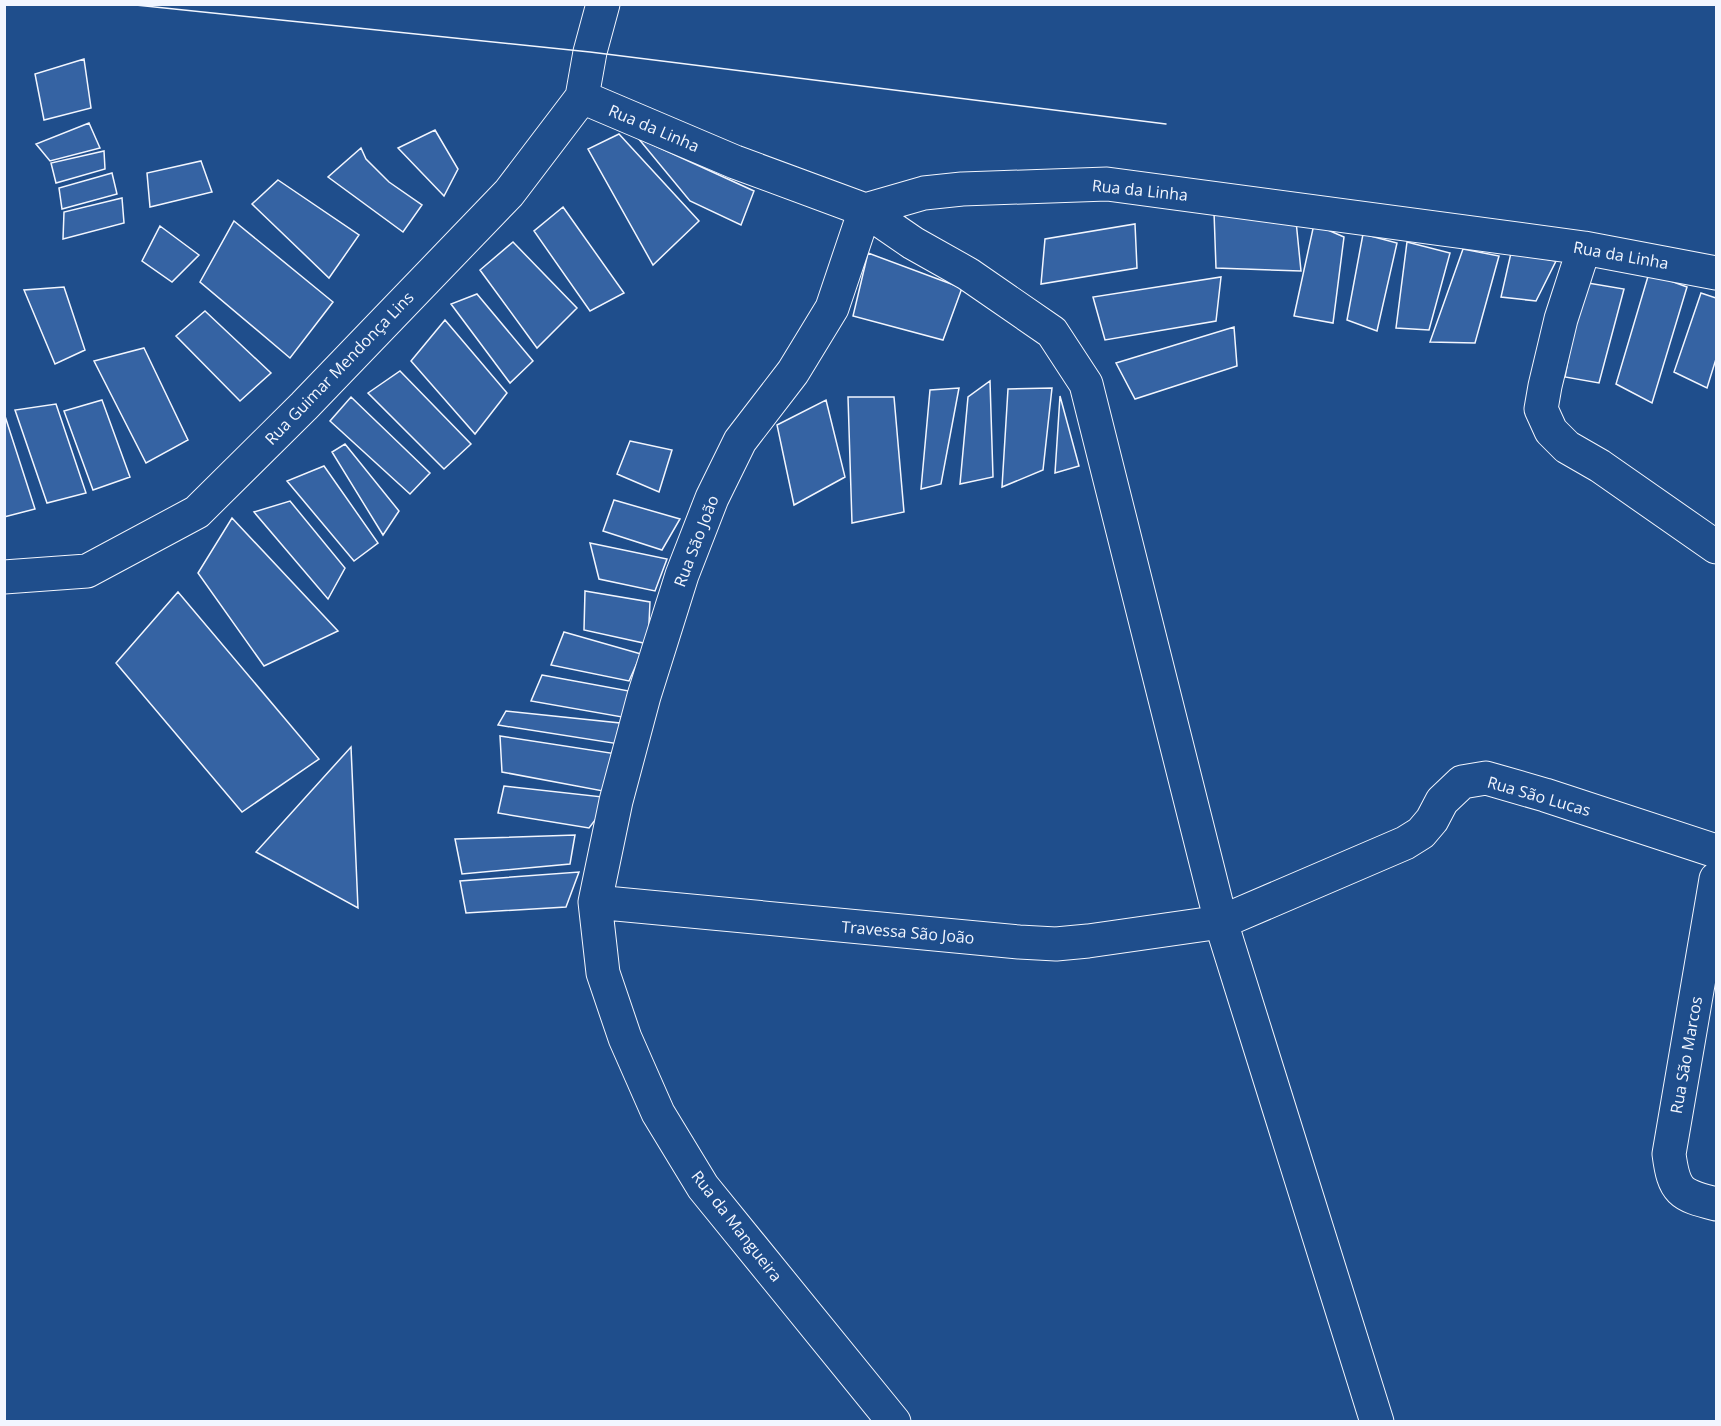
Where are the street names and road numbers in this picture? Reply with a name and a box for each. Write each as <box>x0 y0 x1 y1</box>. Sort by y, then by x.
street label: Rua da Linha <box>605 99 703 157</box>
street label: Rua da Linha <box>1091 174 1189 206</box>
street label: Rua da Linha <box>1572 236 1670 274</box>
street label: Rua Guimar Mendonça Lins <box>260 286 418 450</box>
street label: Rua São João <box>668 492 724 590</box>
street label: Rua São Lucas <box>1485 771 1593 821</box>
street label: Travessa São João <box>841 915 975 949</box>
street label: Rua São Marcos <box>1665 995 1707 1115</box>
street label: Rua da Mangueira <box>687 1166 787 1286</box>

